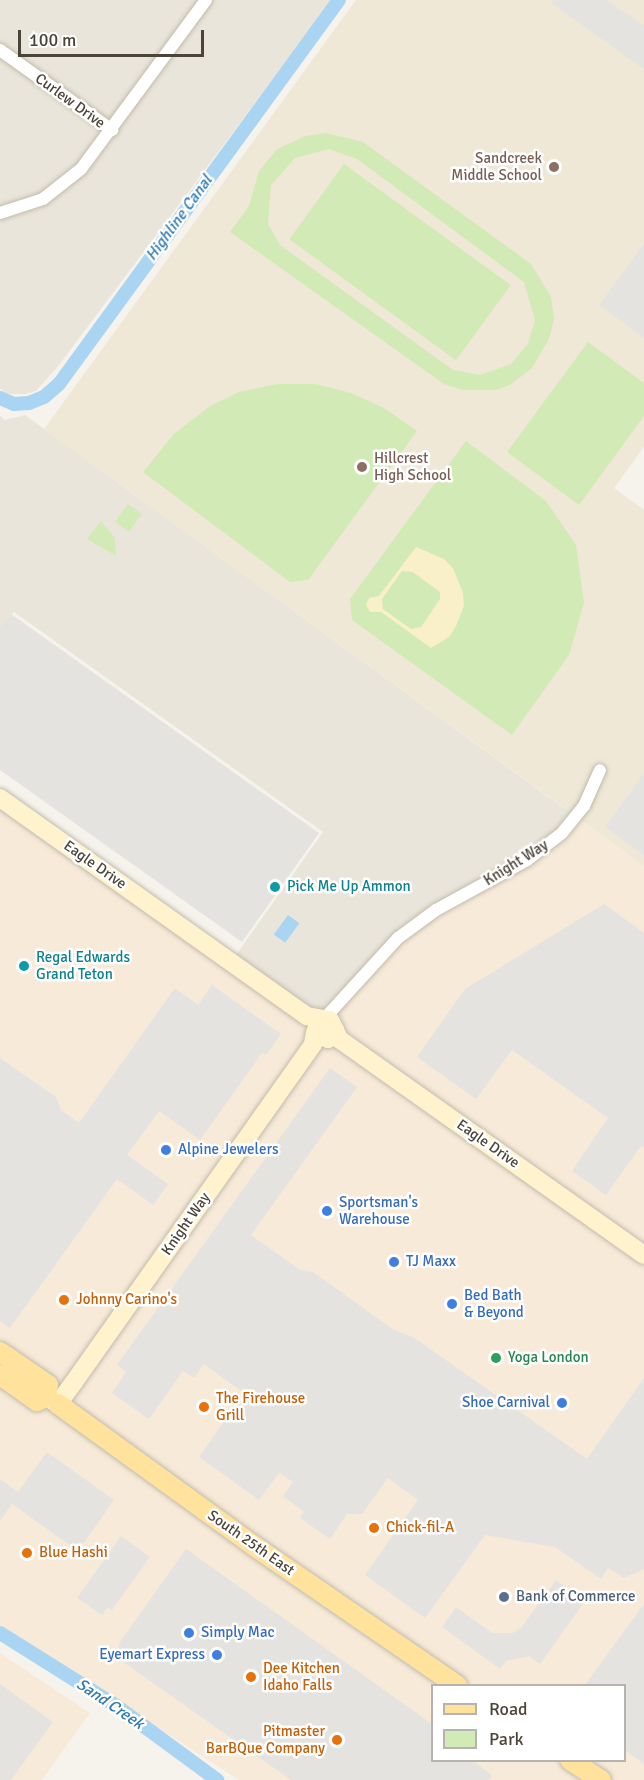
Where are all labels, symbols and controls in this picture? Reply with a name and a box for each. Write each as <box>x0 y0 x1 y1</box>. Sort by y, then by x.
scale bar <box>21 18 207 56</box>
text: 100 m <box>29 29 76 51</box>
street label: Curlew Drive <box>32 70 108 132</box>
place label: Sandcreek Middle School <box>451 149 542 184</box>
marker: Sandcreek Middle School <box>547 160 561 174</box>
water label: Highline Canal <box>142 172 216 264</box>
place label: Hillcrest High School <box>374 449 451 484</box>
marker: Hillcrest High School <box>355 460 369 474</box>
street label: Knight Way <box>481 836 551 890</box>
street label: Eagle Drive <box>60 837 130 893</box>
place label: Pick Me Up Ammon <box>287 878 411 896</box>
marker: Pick Me Up Ammon <box>268 880 282 894</box>
place label: Regal Edwards Grand Teton <box>36 948 130 983</box>
marker: Regal Edwards Grand Teton <box>17 959 31 973</box>
street label: Eagle Drive <box>453 1116 523 1172</box>
place label: Alpine Jewelers <box>178 1141 278 1159</box>
marker: Alpine Jewelers <box>159 1143 173 1157</box>
street label: Knight Way <box>158 1189 214 1259</box>
place label: Sportsman's Warehouse <box>339 1193 418 1228</box>
marker: Sportsman's Warehouse <box>320 1204 334 1218</box>
place label: TJ Maxx <box>406 1253 456 1271</box>
marker: TJ Maxx <box>387 1255 401 1269</box>
place label: Bed Bath & Beyond <box>464 1286 524 1321</box>
place label: Johnny Carino's <box>76 1291 177 1309</box>
marker: Johnny Carino's <box>57 1293 71 1307</box>
marker: Bed Bath & Beyond <box>445 1297 459 1311</box>
place label: Yoga London <box>508 1349 589 1367</box>
marker: Yoga London <box>489 1351 503 1365</box>
place label: The Firehouse Grill <box>216 1389 305 1424</box>
place label: Shoe Carnival <box>462 1394 550 1412</box>
marker: Shoe Carnival <box>555 1396 569 1410</box>
marker: The Firehouse Grill <box>197 1400 211 1414</box>
street label: South 25th East <box>204 1506 298 1580</box>
place label: Chick-fil-A <box>386 1519 454 1537</box>
marker: Chick-fil-A <box>367 1521 381 1535</box>
place label: Blue Hashi <box>39 1544 108 1562</box>
marker: Blue Hashi <box>20 1546 34 1560</box>
place label: Bank of Commerce <box>516 1588 636 1606</box>
marker: Bank of Commerce <box>497 1590 511 1604</box>
place label: Simply Mac <box>201 1624 275 1642</box>
marker: Simply Mac <box>182 1626 196 1640</box>
place label: Eyemart Express <box>99 1646 205 1664</box>
marker: Eyemart Express <box>210 1648 224 1662</box>
place label: Dee Kitchen Idaho Falls <box>263 1659 340 1694</box>
marker: Dee Kitchen Idaho Falls <box>244 1670 258 1684</box>
water label: Sand Creek <box>73 1675 147 1733</box>
legend <box>431 1684 626 1762</box>
text: Road <box>489 1698 528 1720</box>
place label: Pitmaster BarBQue Company <box>206 1722 325 1757</box>
text: Park <box>489 1728 524 1750</box>
marker: Pitmaster BarBQue Company <box>330 1733 344 1747</box>

